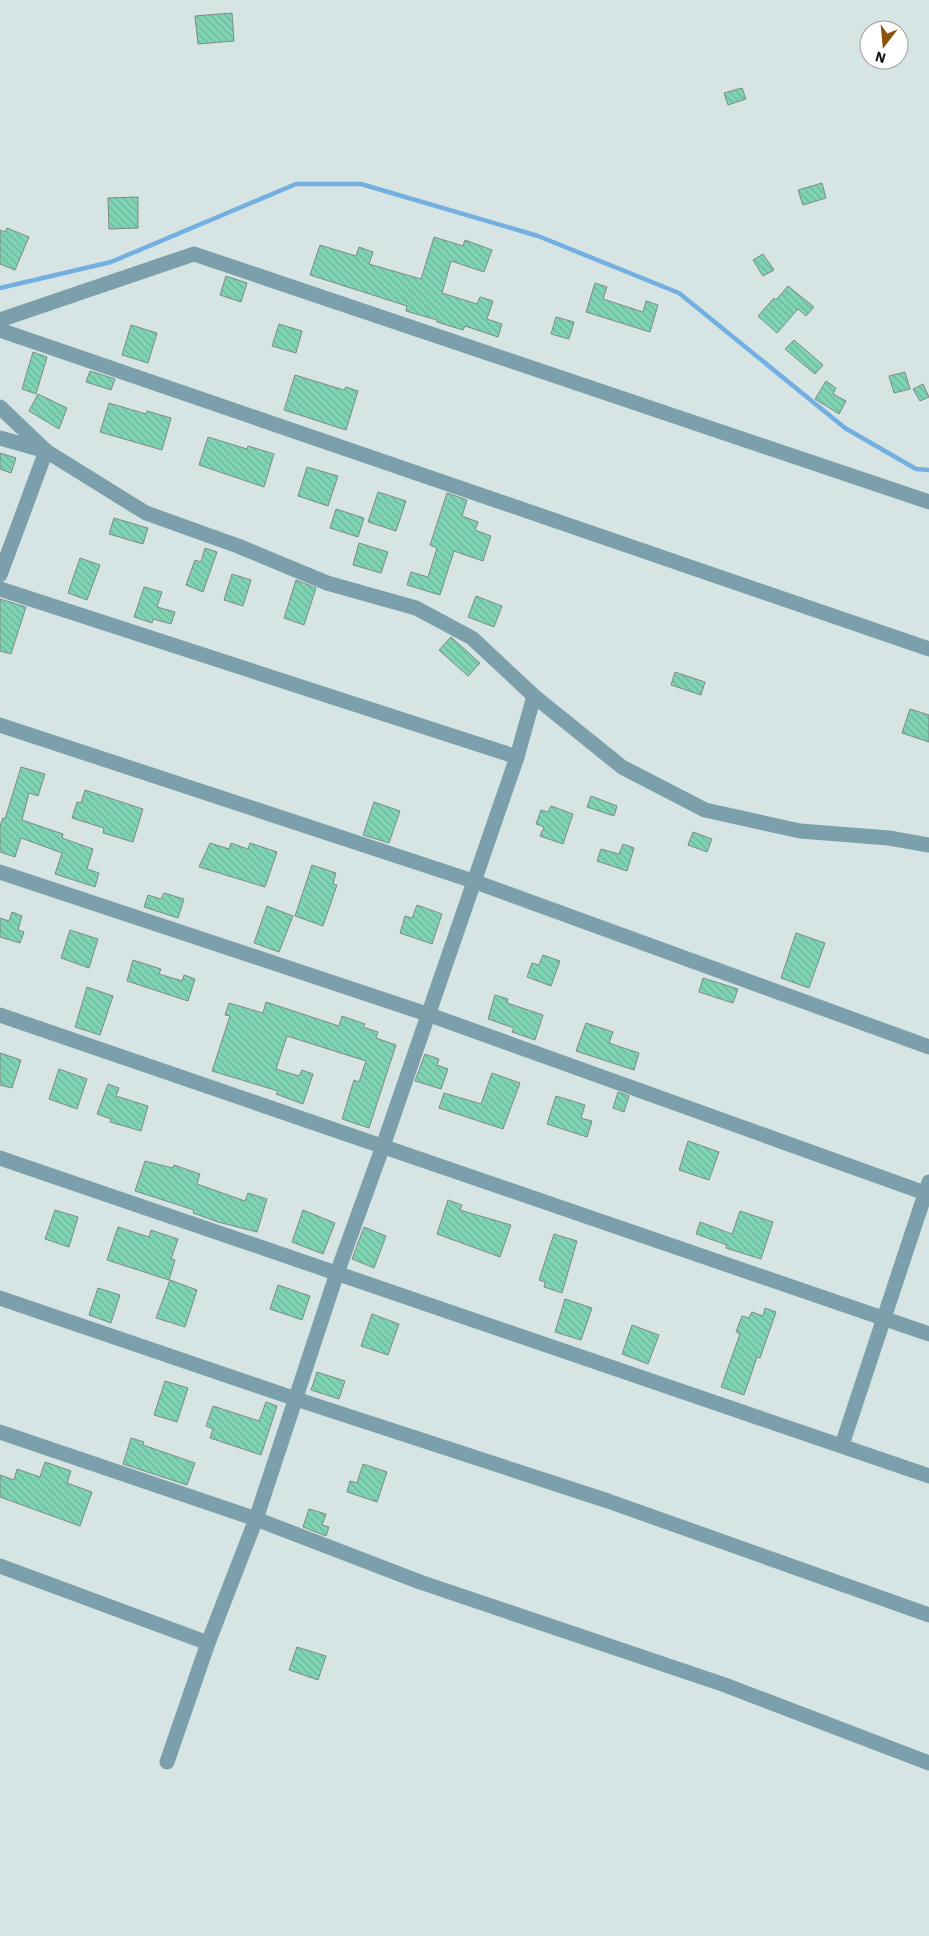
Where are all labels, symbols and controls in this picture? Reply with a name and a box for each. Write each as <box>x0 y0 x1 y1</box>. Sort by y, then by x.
north arrow <box>859 20 909 70</box>
text: N <box>873 47 888 68</box>

